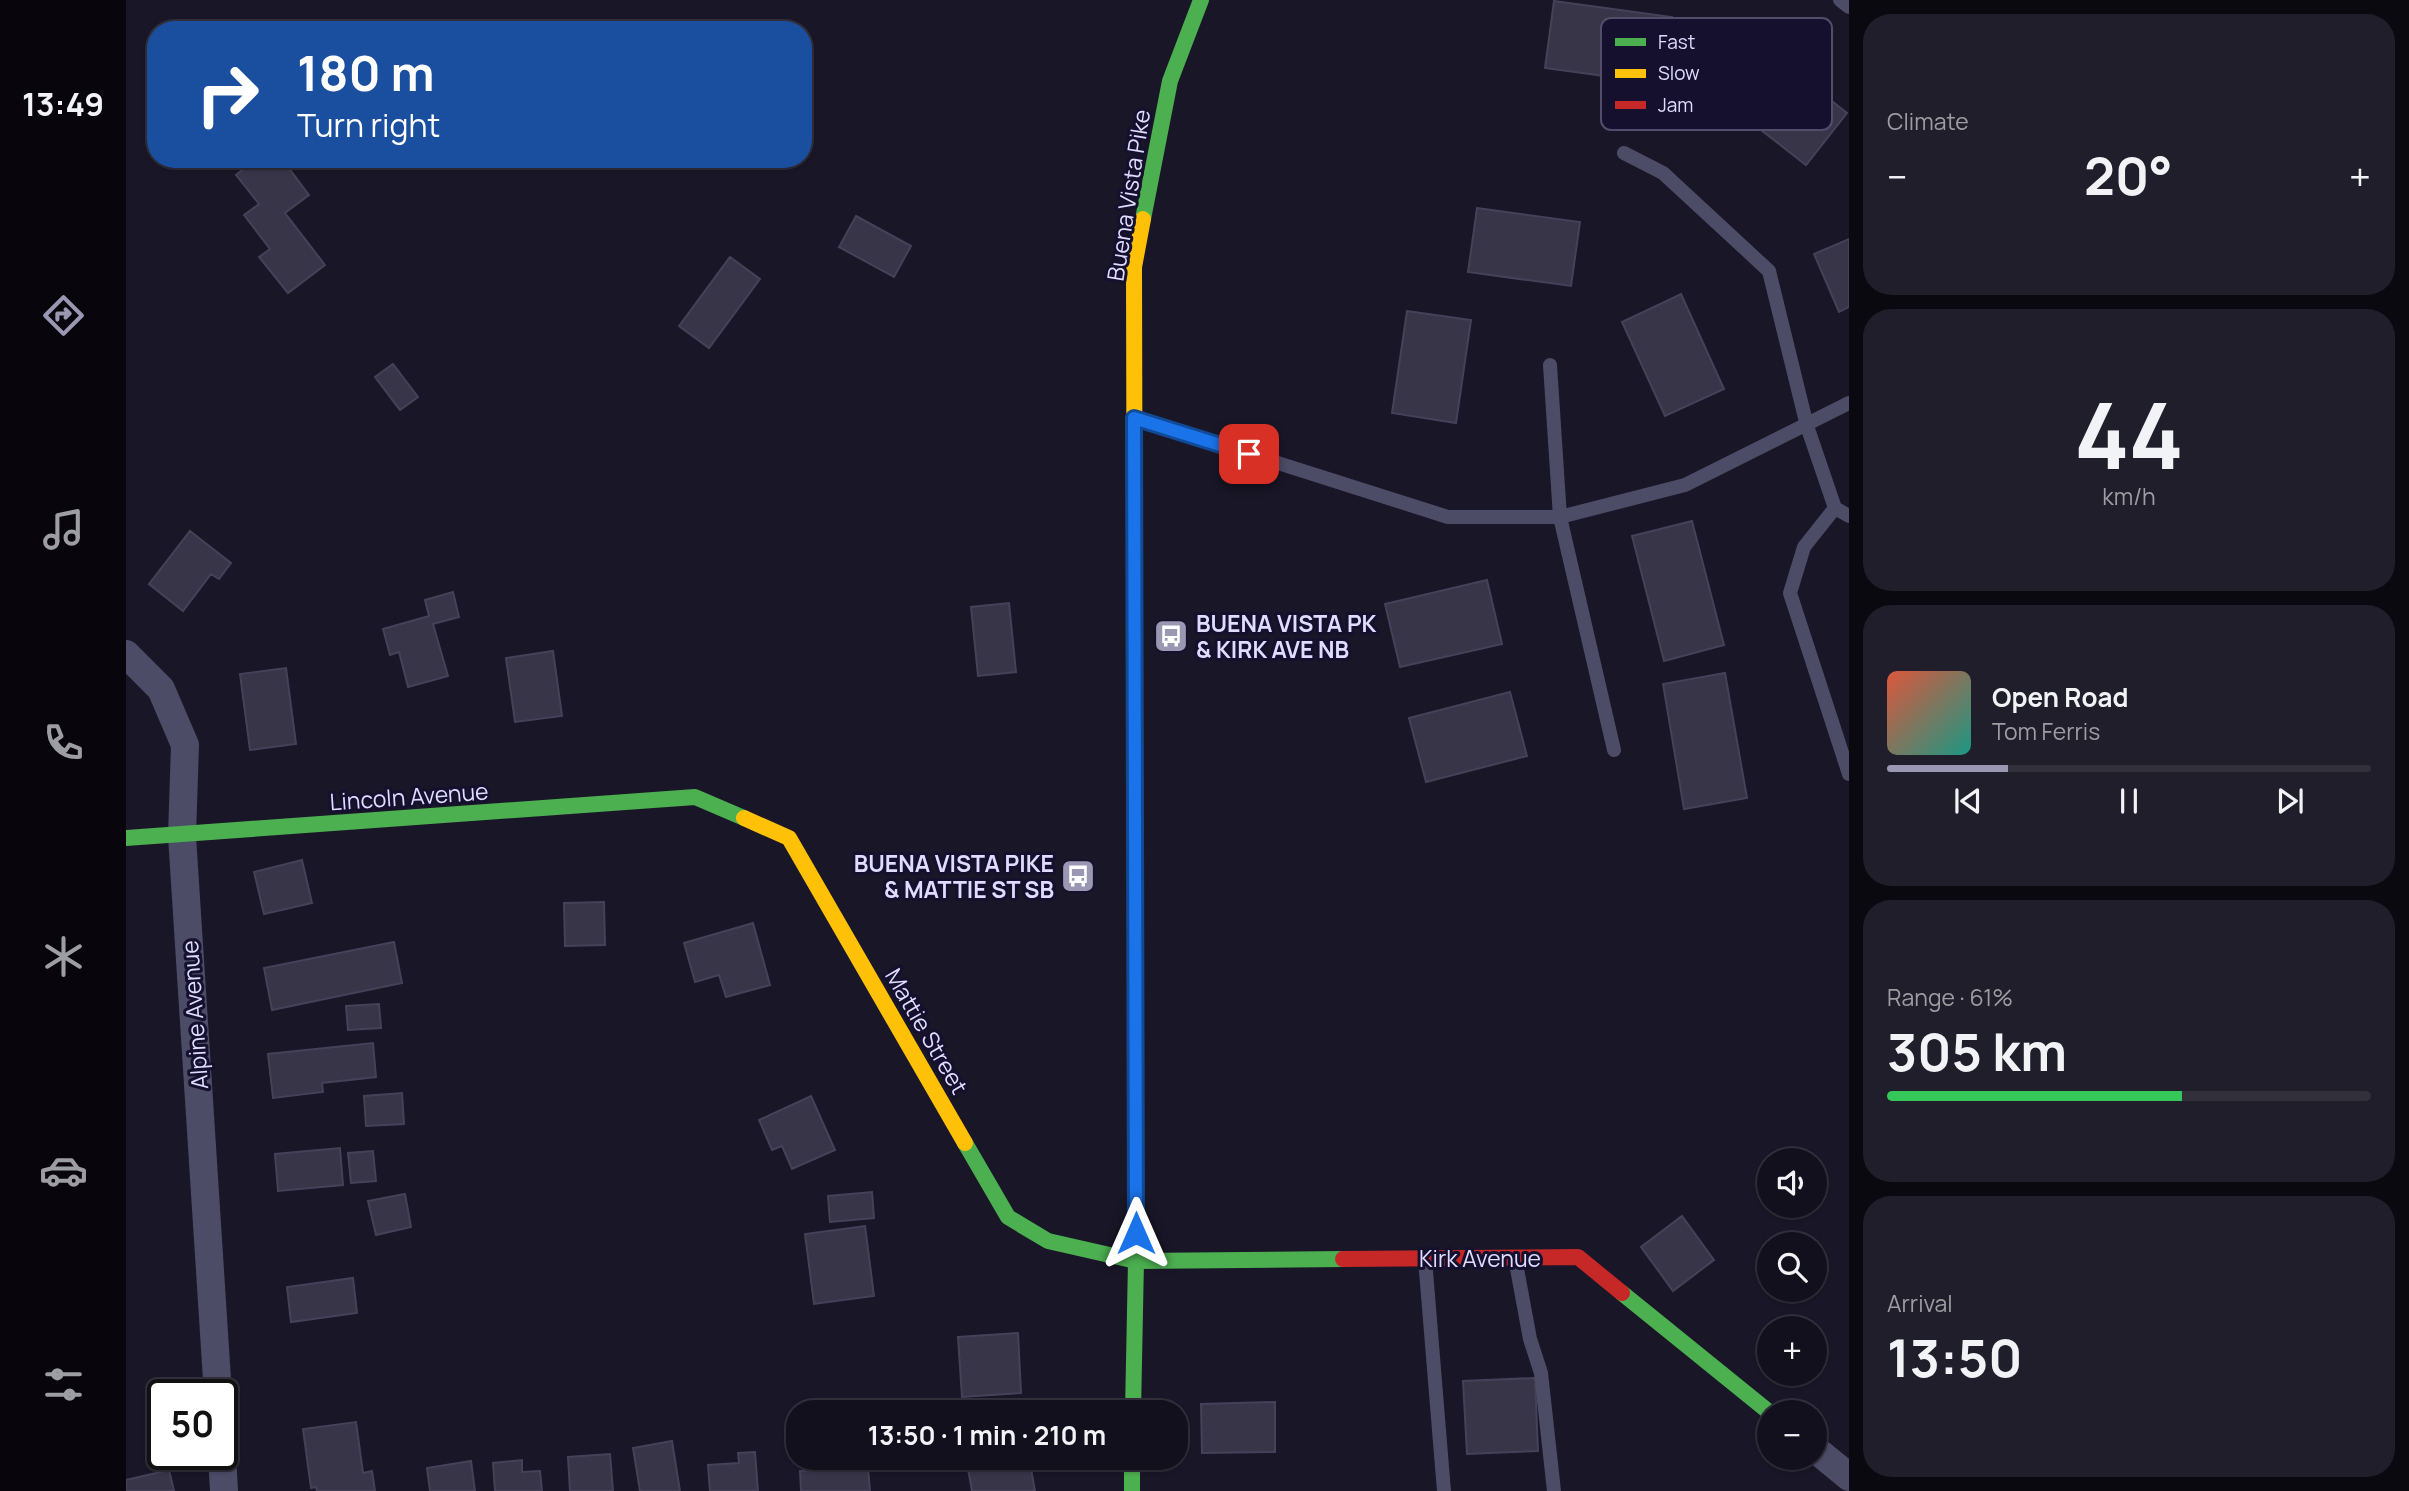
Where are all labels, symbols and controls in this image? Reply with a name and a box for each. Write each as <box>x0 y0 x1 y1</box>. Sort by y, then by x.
legend <box>1601 18 1832 130</box>
text: Fast <box>1658 29 1695 55</box>
text: 180 m <box>297 39 435 106</box>
icon: right <box>182 49 273 140</box>
text: Slow <box>1658 60 1700 86</box>
text: 13:49 <box>22 82 104 126</box>
text: Jam <box>1658 92 1693 118</box>
text: Turn right <box>297 103 440 147</box>
text: Climate <box>1887 105 1969 137</box>
street label: Buena Vista Pike <box>1099 107 1157 283</box>
text: 20° <box>2084 140 2173 211</box>
text: − <box>1887 150 1908 202</box>
text: + <box>2349 150 2371 202</box>
icon: directions <box>39 291 88 340</box>
text: 44 <box>2074 372 2184 496</box>
pin <box>1219 424 1279 484</box>
icon: arrive <box>1230 435 1268 473</box>
text: km/h <box>2102 480 2156 512</box>
icon: music <box>39 505 88 554</box>
place label: BUENA VISTA PK & KIRK AVE NB <box>1196 607 1377 665</box>
bus stop icon: BUENA VISTA PK & KIRK AVE NB <box>1152 617 1190 655</box>
text: Open Road <box>1992 679 2128 715</box>
text: Tom Ferris <box>1992 715 2100 747</box>
icon: phone <box>39 718 88 767</box>
street label: Lincoln Avenue <box>329 774 489 818</box>
icon: previous <box>1949 782 1987 820</box>
icon: pause <box>2110 782 2148 820</box>
icon: next <box>2271 782 2309 820</box>
place label: BUENA VISTA PIKE & MATTIE ST SB <box>854 847 1054 905</box>
bus stop icon: BUENA VISTA PIKE & MATTIE ST SB <box>1059 857 1097 895</box>
icon: climate <box>39 932 88 981</box>
street label: Alpine Avenue <box>173 939 215 1091</box>
street label: Mattie Street <box>878 962 976 1100</box>
text: Range · 61% <box>1887 981 2013 1013</box>
text: 305 km <box>1887 1016 2067 1087</box>
icon: car <box>39 1146 88 1195</box>
map controls <box>1757 1148 1827 1470</box>
button: sound <box>1757 1148 1827 1218</box>
position arrow <box>1099 1196 1173 1270</box>
button: search <box>1757 1232 1827 1302</box>
street label: Kirk Avenue <box>1419 1242 1541 1274</box>
text: Arrival <box>1887 1287 1953 1319</box>
button: + <box>1757 1316 1827 1386</box>
text: 13:50 <box>1887 1322 2023 1393</box>
icon: filters <box>39 1360 88 1409</box>
speed limit sign: 50 <box>147 1379 238 1470</box>
button: − <box>1757 1400 1827 1470</box>
text: 13:50 · 1 min · 210 m <box>868 1417 1106 1453</box>

